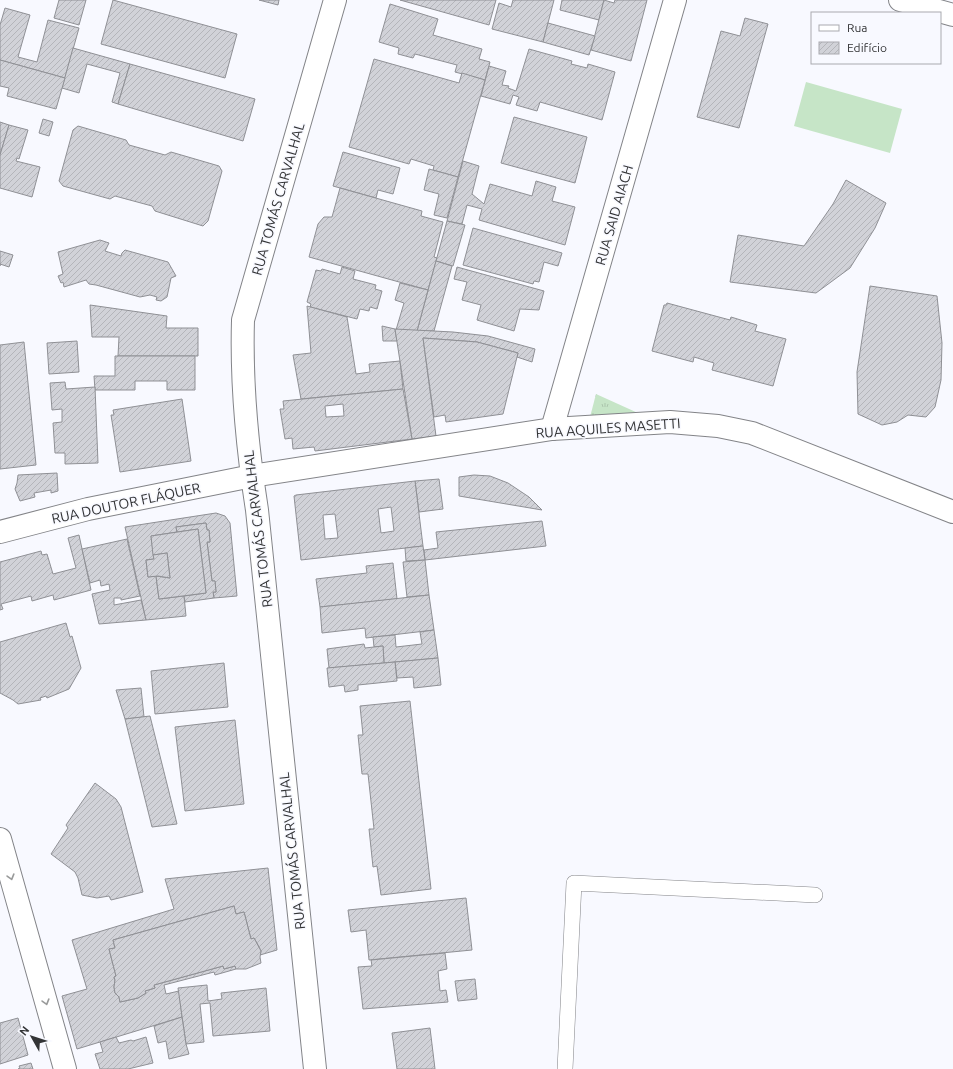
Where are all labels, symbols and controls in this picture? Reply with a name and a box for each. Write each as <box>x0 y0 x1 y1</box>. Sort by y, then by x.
legend <box>811 12 941 64</box>
text: Rua <box>847 21 868 34</box>
text: Edifício <box>847 41 887 54</box>
street label: RUA TOMÁS CARVALHAL <box>248 121 307 277</box>
street label: RUA SAID AIACH <box>592 163 636 267</box>
street label: RUA AQUILES MASETTI <box>535 415 681 441</box>
street label: RUA TOMÁS CARVALHAL <box>239 450 276 609</box>
street label: RUA DOUTOR FLÁQUER <box>50 478 202 527</box>
street label: RUA TOMÁS CARVALHAL <box>275 772 308 931</box>
one-way arrow <box>6 873 15 880</box>
one-way arrow <box>41 998 50 1005</box>
north arrow <box>12 1017 52 1057</box>
text: N <box>17 1024 31 1038</box>

